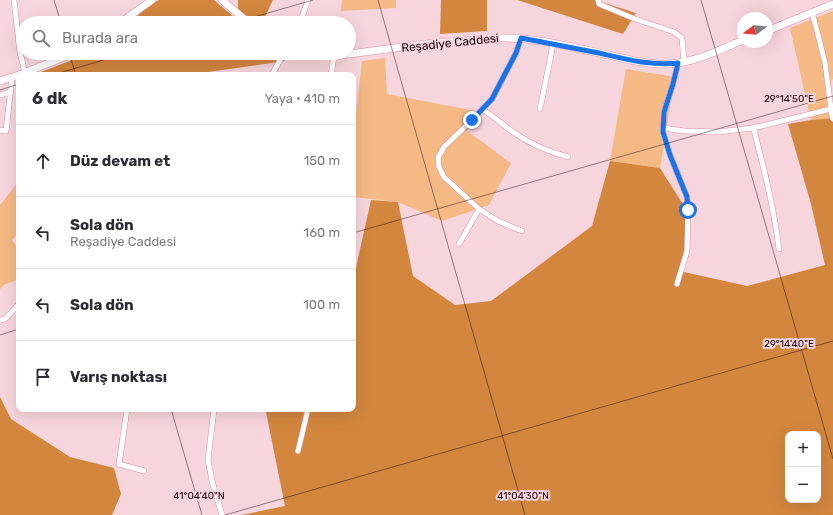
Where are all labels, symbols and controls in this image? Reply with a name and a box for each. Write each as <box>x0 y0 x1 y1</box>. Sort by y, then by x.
north arrow <box>737 12 773 48</box>
search box <box>16 16 356 60</box>
icon: search <box>30 27 52 49</box>
text: Burada ara <box>62 29 138 47</box>
street label: Reşadiye Caddesi <box>401 31 500 55</box>
text: 6 dk <box>32 88 67 108</box>
text: Yaya · 410 m <box>265 91 340 106</box>
text: 29°14'50"E <box>764 93 814 105</box>
route end <box>463 111 481 129</box>
icon: ahead <box>32 150 54 172</box>
text: Düz devam et <box>70 152 170 170</box>
text: 150 m <box>304 153 340 168</box>
route start <box>679 201 697 219</box>
text: Sola dön <box>70 216 134 234</box>
icon: left <box>32 222 54 244</box>
text: 160 m <box>304 225 340 240</box>
text: Reşadiye Caddesi <box>70 234 176 249</box>
icon: left <box>32 294 54 316</box>
text: Sola dön <box>70 296 134 314</box>
text: 100 m <box>303 297 340 312</box>
text: 29°14'40"E <box>764 338 814 350</box>
icon: arrive <box>32 366 54 388</box>
text: Varış noktası <box>70 368 167 386</box>
map controls <box>785 431 821 503</box>
button: + <box>785 431 821 467</box>
button: − <box>785 467 821 503</box>
text: 41°04'40"N <box>173 490 225 502</box>
text: 41°04'30"N <box>497 490 549 502</box>

